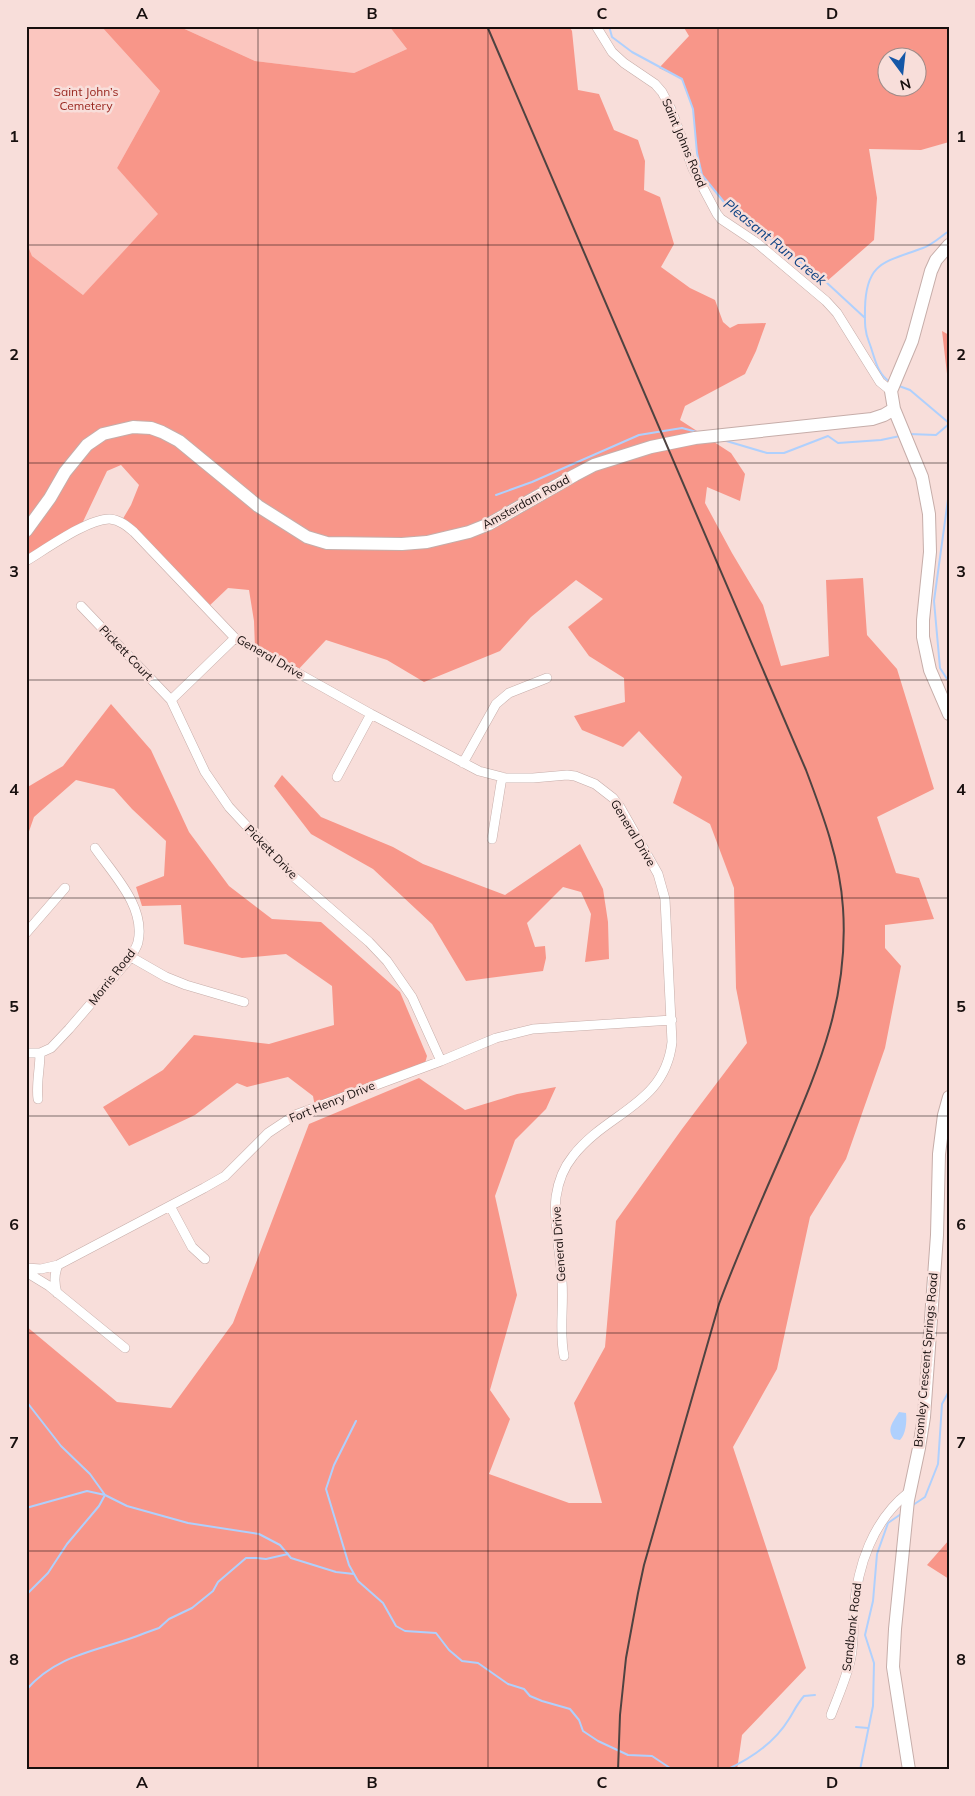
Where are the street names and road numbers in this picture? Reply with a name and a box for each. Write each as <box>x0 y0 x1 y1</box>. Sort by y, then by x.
street label: Saint Johns Road <box>659 96 710 190</box>
street label: Amsterdam Road <box>479 471 572 532</box>
street label: Pickett Court <box>96 622 156 683</box>
street label: General Drive <box>234 631 307 682</box>
street label: General Drive <box>608 797 659 869</box>
street label: Pickett Drive <box>242 821 301 882</box>
street label: Morris Road <box>85 946 138 1008</box>
street label: Fort Henry Drive <box>287 1077 377 1126</box>
street label: General Drive <box>548 1206 569 1282</box>
street label: Bromley Crescent Springs Road <box>910 1272 941 1448</box>
street label: Sandbank Road <box>839 1582 864 1672</box>

